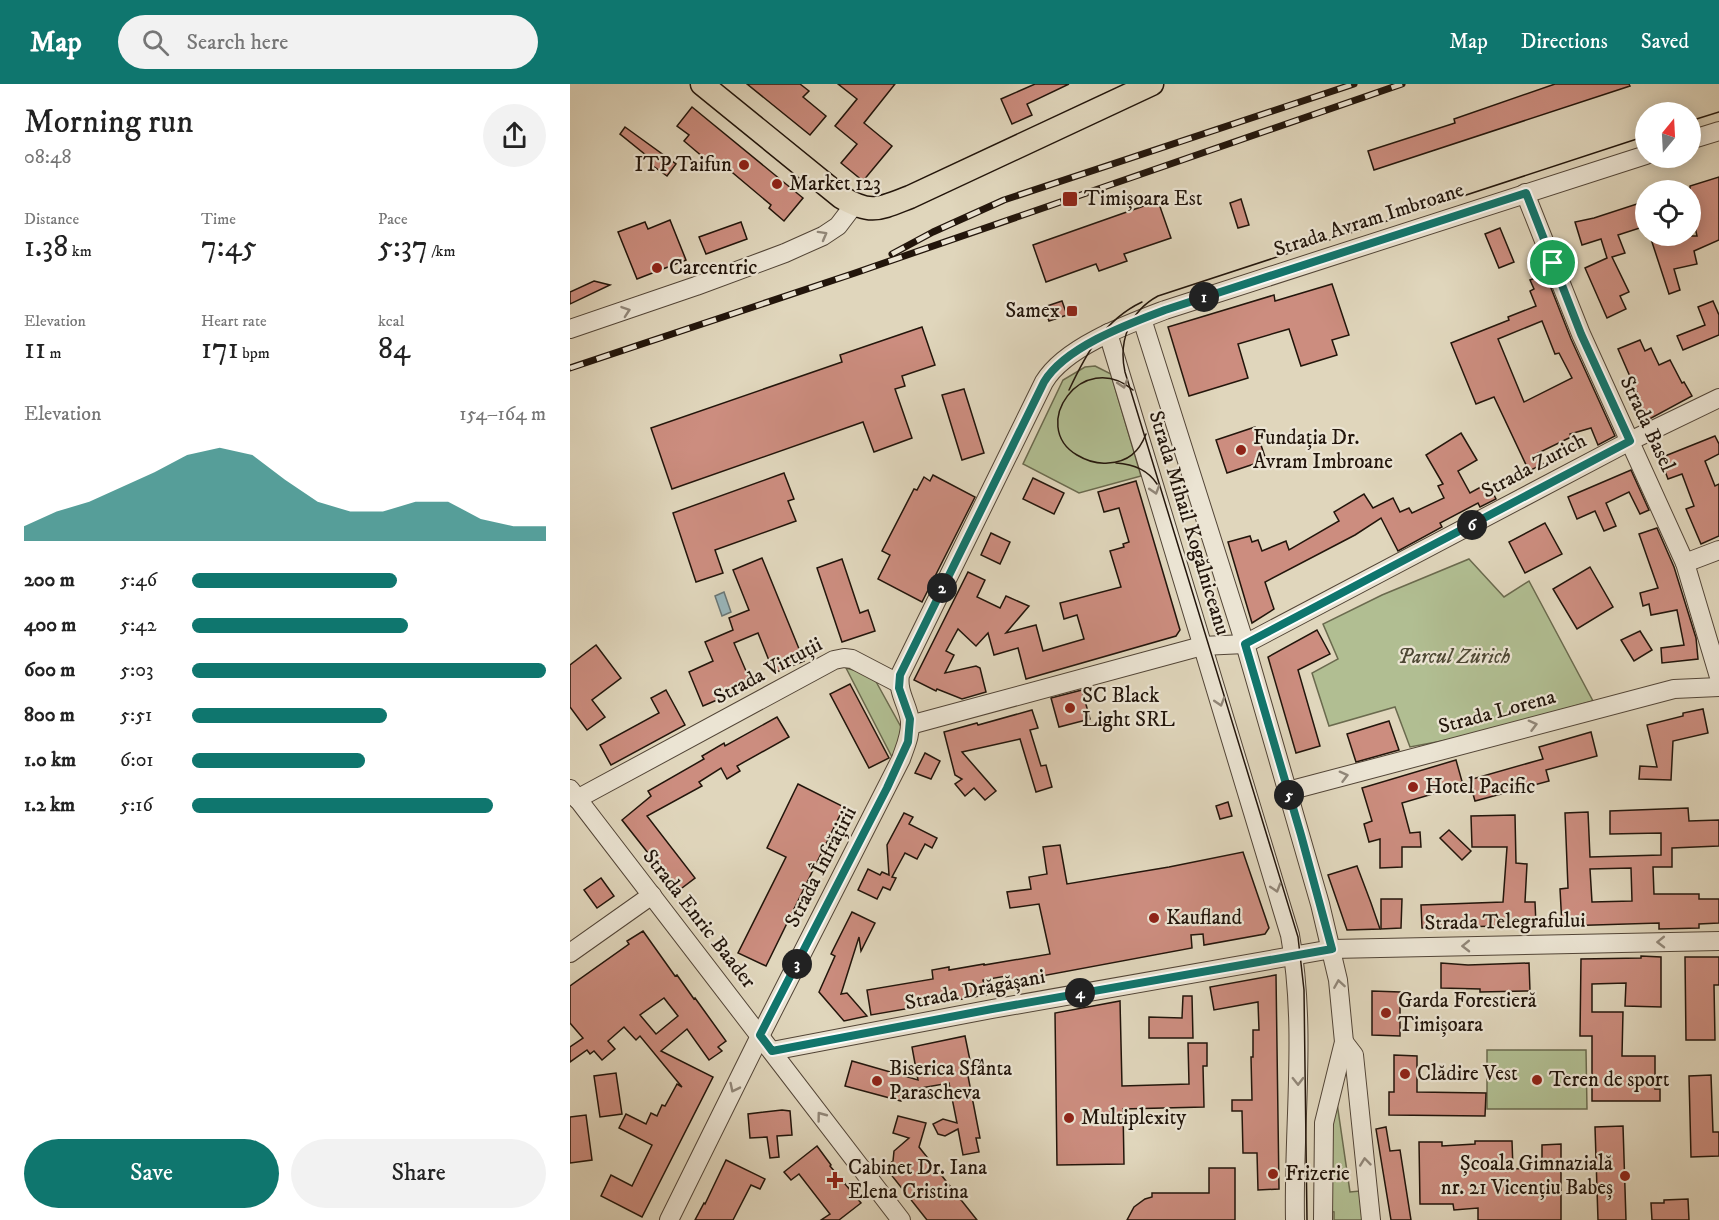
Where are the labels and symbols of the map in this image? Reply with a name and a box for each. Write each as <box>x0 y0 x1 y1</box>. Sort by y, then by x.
north arrow <box>1635 102 1701 168</box>
place label: ITP Taifun <box>635 152 732 178</box>
marker: ITP Taifun <box>737 158 751 172</box>
place label: Market 123 <box>789 171 881 197</box>
marker: Market 123 <box>770 177 784 191</box>
street label: Strada Avram Imbroane <box>1271 177 1468 263</box>
place label: Timișoara Est <box>1084 186 1203 212</box>
marker: Timișoara Est <box>1061 190 1079 208</box>
one-way arrow <box>817 231 828 242</box>
pin <box>1527 237 1578 288</box>
place label: Carcentric <box>669 255 757 281</box>
marker: Carcentric <box>650 261 664 275</box>
pin: 1 <box>1189 282 1219 312</box>
place label: Samex <box>1005 298 1060 324</box>
marker: Samex <box>1065 304 1079 318</box>
one-way arrow <box>620 305 631 318</box>
street label: Strada Basel <box>1614 372 1681 477</box>
one-way arrow <box>1116 378 1128 389</box>
street label: Strada Mihail Kogălniceanu <box>1142 408 1236 638</box>
place label: Fundația Dr. Avram Imbroane <box>1253 425 1393 475</box>
street label: Strada Zurich <box>1477 427 1591 505</box>
marker: Fundația Dr. Avram Imbroane <box>1234 443 1248 457</box>
one-way arrow <box>1148 484 1160 495</box>
pin: 6 <box>1457 510 1487 540</box>
pin: 2 <box>927 573 957 603</box>
street label: Strada Virtuții <box>709 632 827 710</box>
park label: Parcul Zürich <box>1397 644 1511 670</box>
place label: SC Black Light SRL <box>1082 683 1175 733</box>
street label: Strada Lorena <box>1436 684 1558 740</box>
one-way arrow <box>1212 696 1225 707</box>
marker: SC Black Light SRL <box>1063 701 1077 715</box>
one-way arrow <box>1527 720 1537 733</box>
one-way arrow <box>1339 770 1349 783</box>
place label: Hotel Pacific <box>1425 774 1535 800</box>
pin: 5 <box>1274 780 1304 810</box>
marker: Hotel Pacific <box>1406 780 1420 794</box>
street label: Strada Înfrățirii <box>778 801 863 932</box>
street label: Strada Enric Baader <box>637 844 761 994</box>
one-way arrow <box>1269 882 1281 893</box>
place label: Kaufland <box>1166 905 1243 931</box>
street label: Strada Telegrafului <box>1424 908 1586 936</box>
marker: Kaufland <box>1147 911 1161 925</box>
one-way arrow <box>1656 936 1665 948</box>
one-way arrow <box>1461 940 1470 952</box>
pin: 3 <box>782 949 812 979</box>
street label: Strada Drăgășani <box>903 964 1047 1016</box>
pin: 4 <box>1065 978 1095 1008</box>
one-way arrow <box>1333 979 1345 989</box>
place label: Garda Forestieră Timișoara <box>1398 988 1537 1038</box>
marker: Garda Forestieră Timișoara <box>1379 1006 1393 1020</box>
place label: Biserica Sfânta Parascheva <box>889 1056 1012 1106</box>
place label: Clădire Vest <box>1417 1061 1518 1087</box>
marker: Clădire Vest <box>1398 1067 1412 1081</box>
place label: Teren de sport <box>1549 1067 1670 1093</box>
marker: Teren de sport <box>1530 1073 1544 1087</box>
marker: Biserica Sfânta Parascheva <box>870 1074 884 1088</box>
one-way arrow <box>1292 1077 1304 1086</box>
one-way arrow <box>730 1082 741 1092</box>
place label: Multiplexity <box>1081 1105 1187 1131</box>
one-way arrow <box>817 1111 828 1122</box>
marker: Multiplexity <box>1062 1111 1076 1125</box>
place label: Școala Gimnazială nr. 21 Vicențiu Babeș <box>1441 1151 1613 1201</box>
place label: Cabinet Dr. Iana Elena Cristina <box>848 1155 987 1205</box>
one-way arrow <box>1359 1157 1372 1166</box>
place label: Frizerie <box>1285 1161 1350 1187</box>
marker: Frizerie <box>1266 1167 1280 1181</box>
marker: Școala Gimnazială nr. 21 Vicențiu Babeș <box>1618 1169 1632 1183</box>
marker: Cabinet Dr. Iana Elena Cristina <box>826 1171 844 1189</box>

